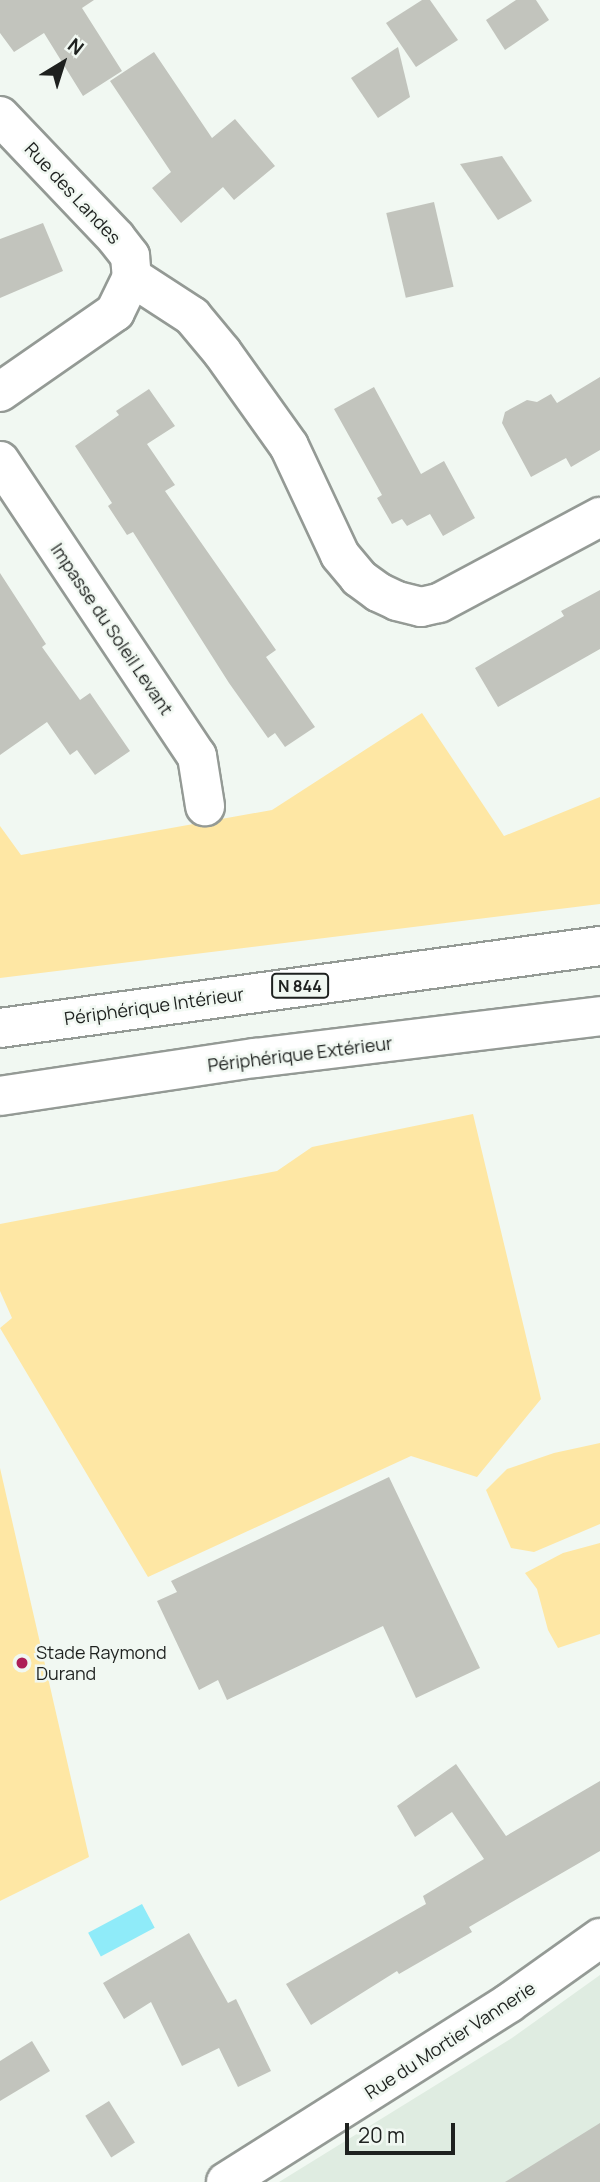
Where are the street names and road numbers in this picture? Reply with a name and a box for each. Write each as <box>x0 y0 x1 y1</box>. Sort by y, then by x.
street label: Rue des Landes <box>20 138 126 248</box>
street label: Impasse du Soleil Levant <box>46 539 178 719</box>
road number: N 844 <box>270 974 330 998</box>
street label: Périphérique Intérieur <box>63 983 245 1029</box>
street label: Périphérique Extérieur <box>206 1032 394 1076</box>
street label: Rue du Mortier Vannerie <box>361 1977 539 2103</box>

